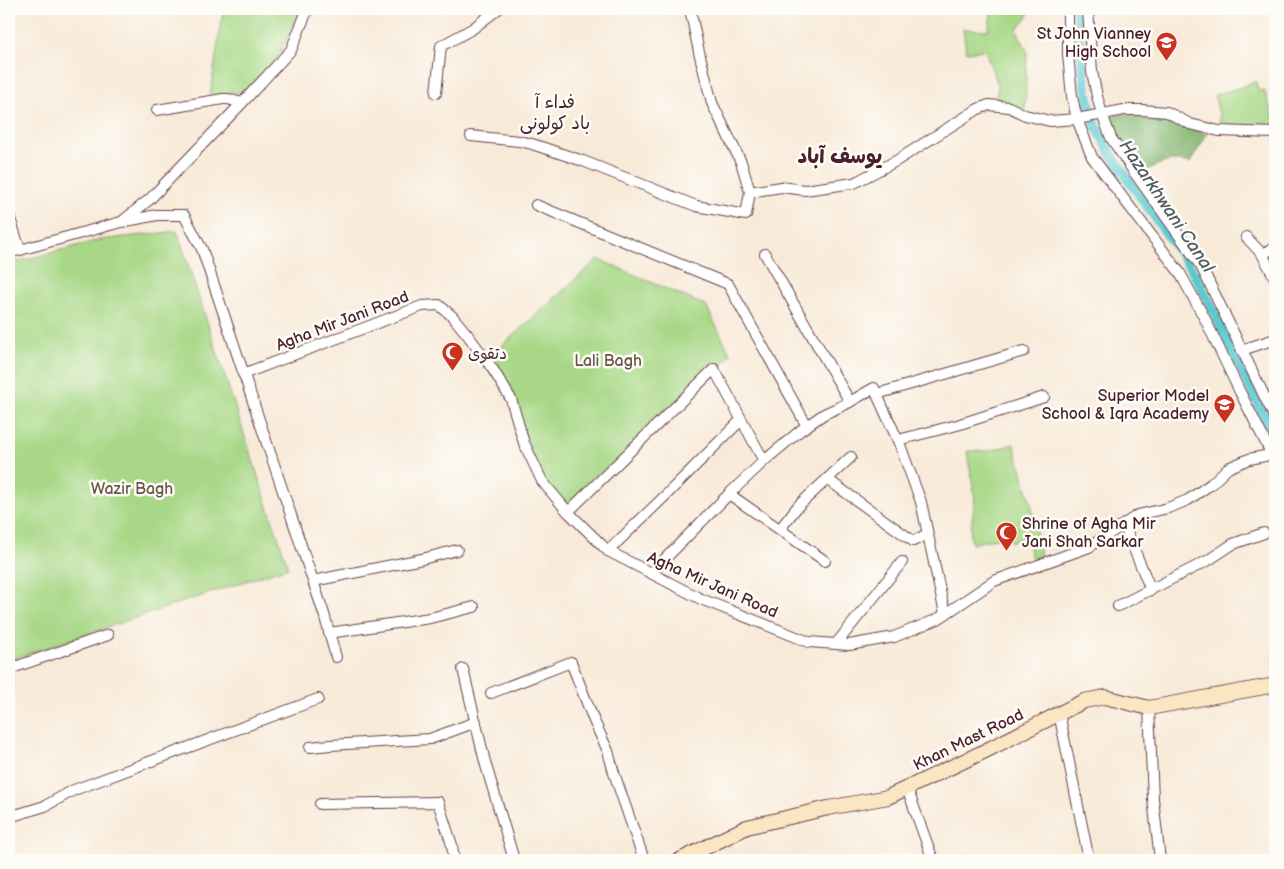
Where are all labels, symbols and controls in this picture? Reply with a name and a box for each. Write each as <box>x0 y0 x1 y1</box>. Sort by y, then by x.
place label: St John Vianney High School <box>1037 25 1152 62</box>
school or university icon: St John Vianney High School <box>1155 30 1179 61</box>
district label: فداء آ باد کولونی <box>520 92 590 135</box>
water label: Hazarkhwani Canal <box>1115 136 1219 277</box>
district label: یوسف آباد <box>798 144 882 169</box>
street label: Agha Mir Jani Road <box>274 287 412 355</box>
mosque icon: دتقوى <box>440 341 464 372</box>
place label: دتقوى <box>468 345 507 364</box>
park label: Lali Bagh <box>574 352 642 371</box>
place label: Superior Model School & Iqra Academy <box>1042 387 1210 424</box>
school or university icon: Superior Model School & Iqra Academy <box>1213 392 1237 423</box>
park label: Wazir Bagh <box>91 480 173 499</box>
place label: Shrine of Agha Mir Jani Shah Sarkar <box>1022 515 1156 552</box>
mosque icon: Shrine of Agha Mir Jani Shah Sarkar <box>994 520 1018 551</box>
street label: Agha Mir Jani Road <box>644 548 780 623</box>
street label: Khan Mast Road <box>910 705 1027 775</box>

